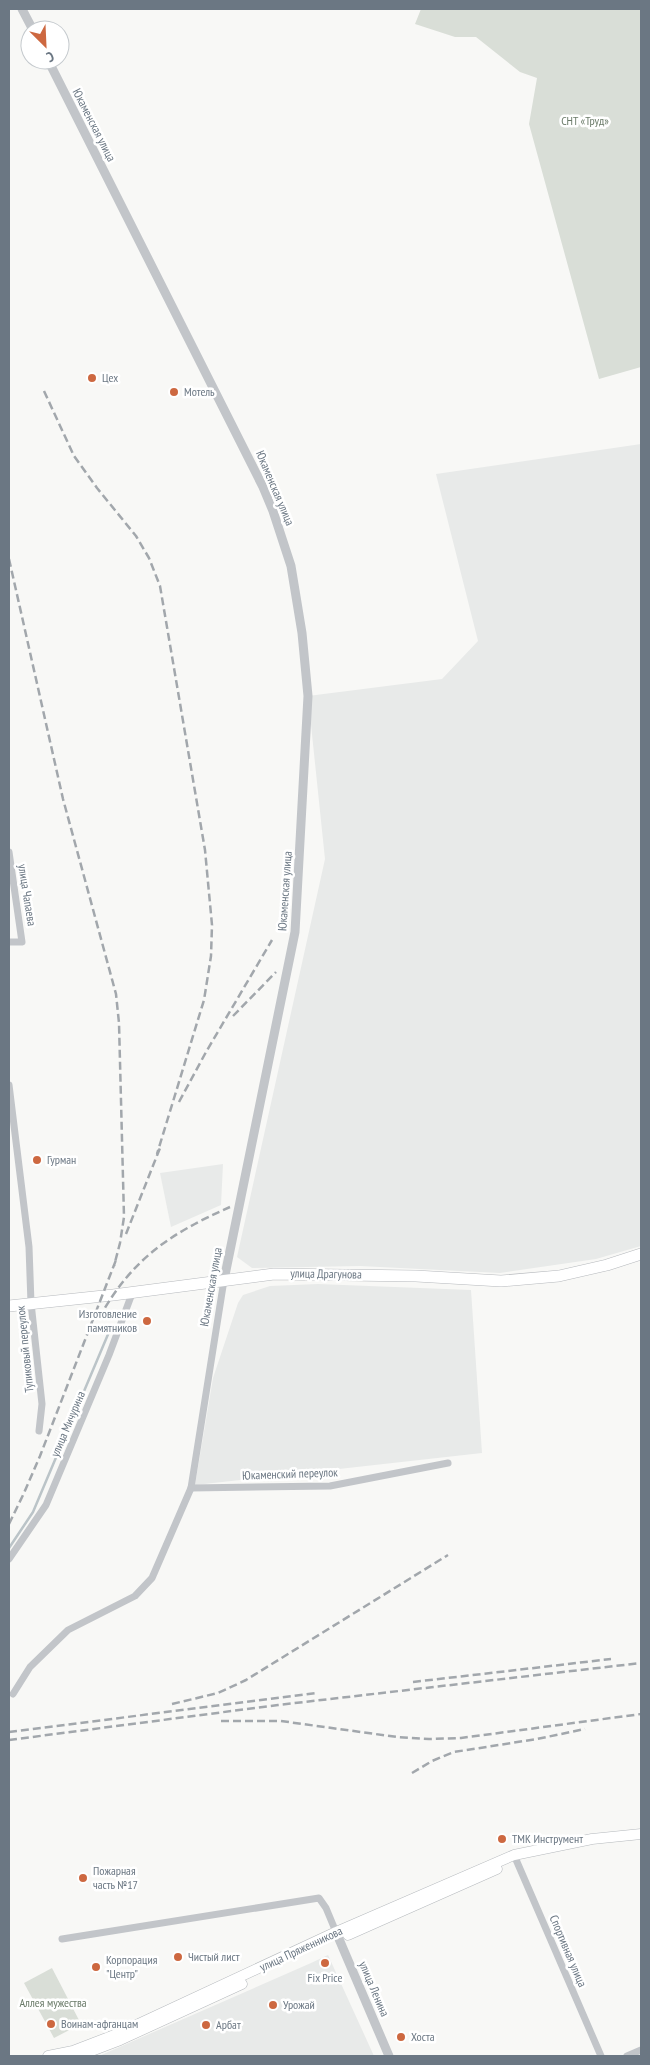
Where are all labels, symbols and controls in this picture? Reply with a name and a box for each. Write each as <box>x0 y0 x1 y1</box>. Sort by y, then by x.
north arrow <box>20 20 70 70</box>
text: С <box>43 47 57 67</box>
street label: Юкаменская улица <box>70 86 119 164</box>
park label: СНТ «Труд» <box>561 113 609 128</box>
place label: Цех <box>102 370 118 385</box>
marker: Цех <box>86 372 98 384</box>
place label: Мотель <box>184 384 215 399</box>
marker: Мотель <box>168 386 180 398</box>
street label: Юкаменская улица <box>253 448 298 528</box>
street label: Юкаменская улица <box>274 850 295 931</box>
street label: улица Чапаева <box>15 863 40 927</box>
place label: Гурман <box>47 1152 76 1167</box>
marker: Гурман <box>31 1154 43 1166</box>
street label: Юкаменская улица <box>196 1246 225 1328</box>
street label: улица Драгунова <box>290 1265 362 1282</box>
street label: Тупиковый переулок <box>12 1305 37 1393</box>
place label: Изготовление памятников <box>79 1306 137 1335</box>
marker: Изготовление памятников <box>141 1315 153 1327</box>
street label: улица Мичурина <box>47 1389 88 1459</box>
street label: Юкаменский переулок <box>242 1464 338 1483</box>
place label: ТМК Инструмент <box>512 1831 583 1846</box>
marker: ТМК Инструмент <box>496 1833 508 1845</box>
place label: Пожарная часть №17 <box>93 1863 138 1892</box>
marker: Пожарная часть №17 <box>77 1872 89 1884</box>
street label: Спортивная улица <box>547 1913 590 1989</box>
street label: улица Пряженникова <box>257 1923 345 1974</box>
place label: Чистый лист <box>188 1949 240 1964</box>
marker: Чистый лист <box>172 1951 184 1963</box>
place label: Корпорация "Центр" <box>106 1952 158 1981</box>
marker: Fix Price <box>319 1957 331 1969</box>
street label: улица Ленина <box>356 1959 393 2019</box>
marker: Корпорация "Центр" <box>90 1961 102 1973</box>
place label: Fix Price <box>308 1970 342 1985</box>
park label: Аллея мужества <box>19 1995 87 2010</box>
place label: Урожай <box>283 1997 315 2012</box>
marker: Урожай <box>267 1999 279 2011</box>
place label: Воинам-афганцам <box>61 2016 138 2031</box>
place label: Арбат <box>216 2017 241 2032</box>
marker: Воинам-афганцам <box>45 2018 57 2030</box>
marker: Арбат <box>200 2019 212 2031</box>
place label: Хоста <box>411 2029 435 2044</box>
marker: Хоста <box>395 2031 407 2043</box>

